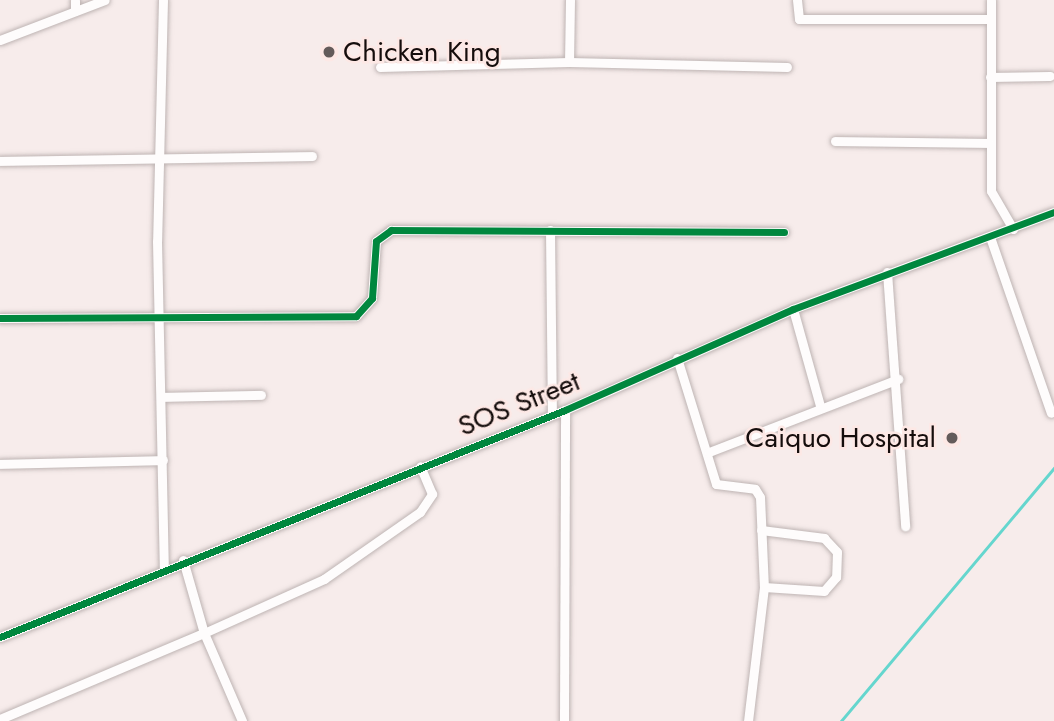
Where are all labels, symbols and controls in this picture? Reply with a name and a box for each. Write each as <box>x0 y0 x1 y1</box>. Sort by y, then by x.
place label: Chicken King <box>343 35 501 69</box>
marker: Chicken King <box>321 44 337 60</box>
street label: SOS Street <box>453 364 585 444</box>
place label: Caiquo Hospital <box>745 421 936 455</box>
marker: Caiquo Hospital <box>942 428 962 448</box>

